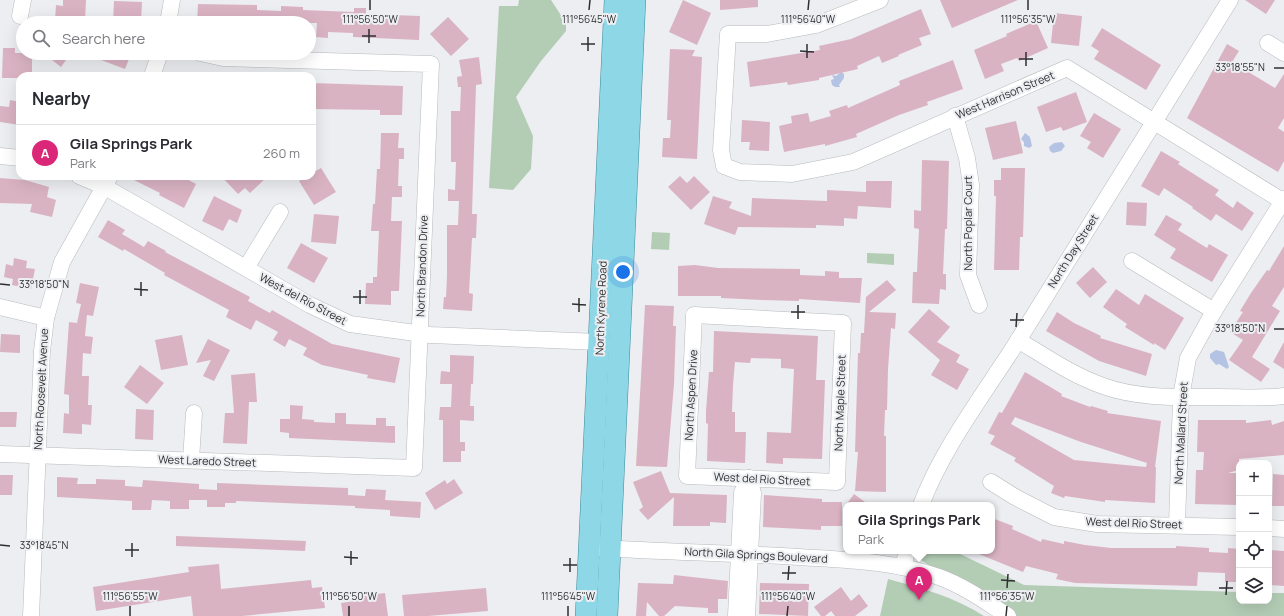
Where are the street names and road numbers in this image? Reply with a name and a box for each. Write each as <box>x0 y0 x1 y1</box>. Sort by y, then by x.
street label: West Harrison Street <box>953 67 1056 122</box>
street label: North Poplar Court <box>960 176 975 270</box>
street label: North Day Street <box>1044 211 1101 291</box>
street label: North Brandon Drive <box>412 214 431 317</box>
street label: North Kyrene Road <box>591 261 610 355</box>
street label: West del Rio Street <box>257 269 349 328</box>
street label: North Roosevelt Avenue <box>30 327 51 450</box>
street label: North Aspen Drive <box>681 349 700 441</box>
street label: North Maple Street <box>830 354 849 451</box>
street label: North Mallard Street <box>1170 381 1191 485</box>
street label: West Laredo Street <box>158 451 256 470</box>
street label: West del Rio Street <box>713 468 811 489</box>
street label: West del Rio Street <box>1085 513 1183 532</box>
street label: North Gila Springs Boulevard <box>684 543 828 566</box>

